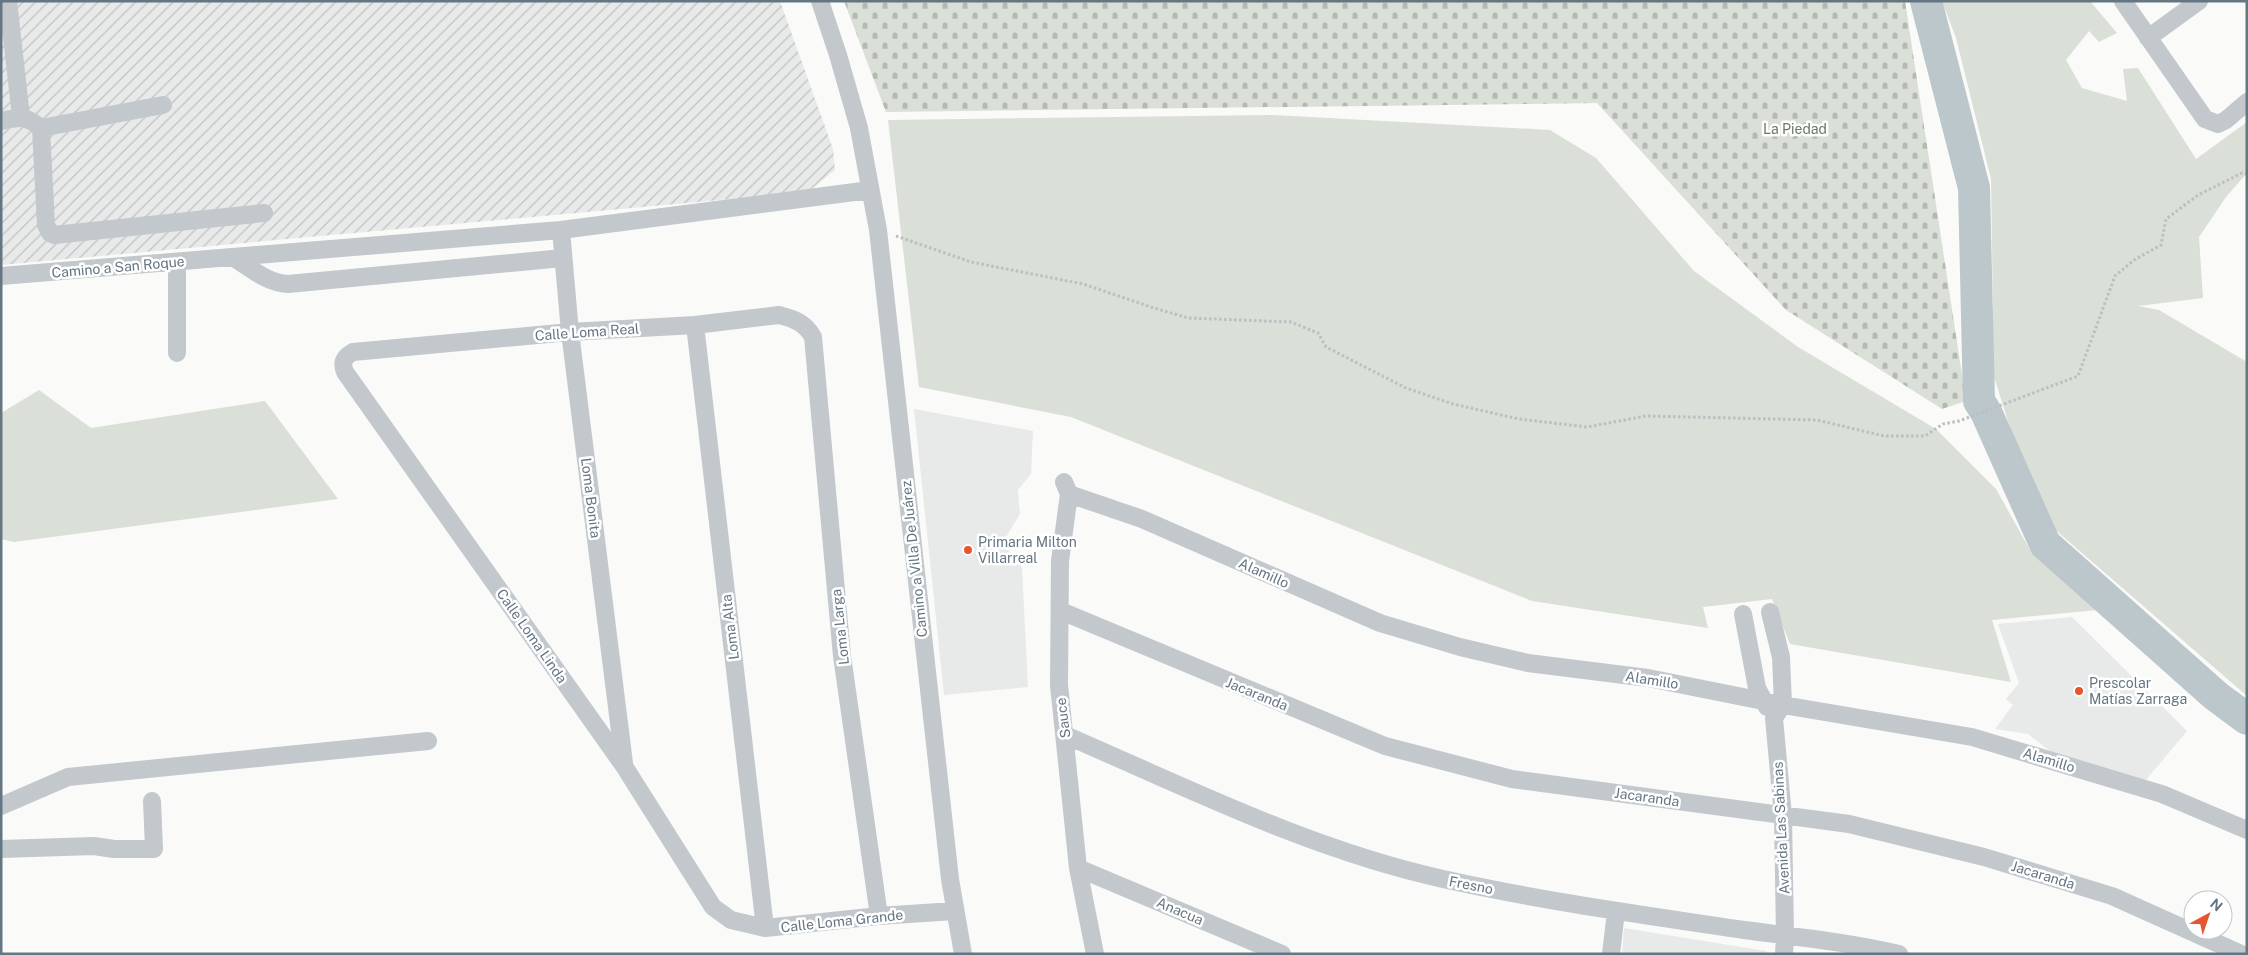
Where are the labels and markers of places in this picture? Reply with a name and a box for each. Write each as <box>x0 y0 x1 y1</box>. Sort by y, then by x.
place label: Primaria Milton Villarreal <box>978 534 1077 566</box>
marker: Primaria Milton Villarreal <box>962 544 974 556</box>
place label: Prescolar Matías Zarraga <box>2089 675 2187 707</box>
marker: Prescolar Matías Zarraga <box>2073 685 2085 697</box>

